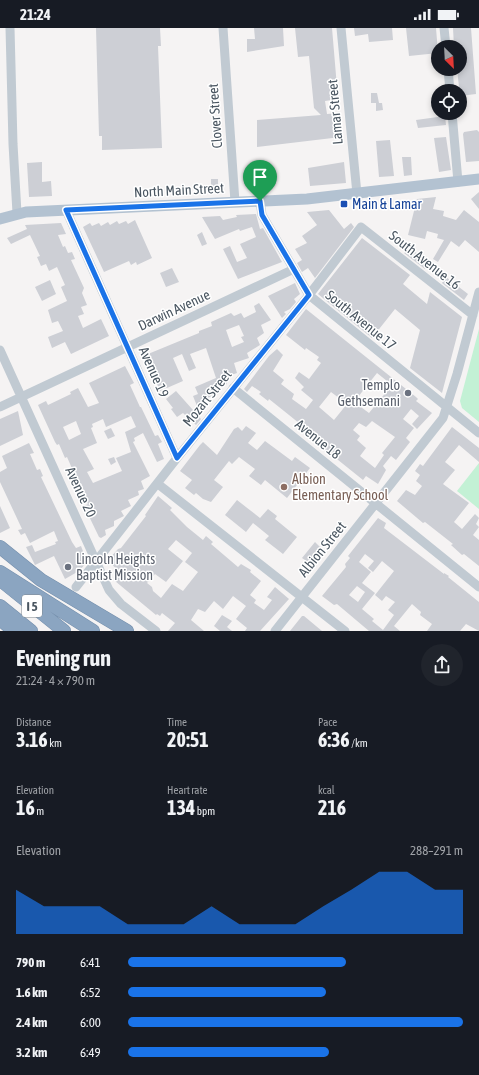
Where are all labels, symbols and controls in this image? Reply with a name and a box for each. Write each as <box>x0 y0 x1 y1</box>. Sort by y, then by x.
text: 21:24 <box>20 6 51 23</box>
north arrow <box>431 40 467 76</box>
map controls <box>431 40 467 120</box>
street label: Lamar Street <box>324 79 346 145</box>
street label: Clover Street <box>205 83 225 149</box>
button: locate <box>431 84 467 120</box>
pin <box>243 160 277 201</box>
icon: arrive <box>249 166 271 188</box>
street label: North Main Street <box>134 180 224 200</box>
place label: Main & Lamar <box>352 196 423 212</box>
marker: Main & Lamar <box>339 199 349 209</box>
street label: South Avenue 16 <box>386 227 464 293</box>
street label: Darwin Avenue <box>135 286 213 334</box>
street label: South Avenue 17 <box>323 287 399 353</box>
street label: Avenue 19 <box>136 344 172 400</box>
street label: Mozart Street <box>179 367 235 429</box>
place label: Templo Gethsemani <box>338 377 400 409</box>
marker: Templo Gethsemani <box>403 388 413 398</box>
street label: Avenue 18 <box>292 416 344 462</box>
street label: Avenue 20 <box>62 464 100 520</box>
place label: Albion Elementary School <box>292 471 388 503</box>
marker: Albion Elementary School <box>279 482 289 492</box>
street label: Albion Street <box>295 518 349 580</box>
place label: Lincoln Heights Baptist Mission <box>76 551 155 583</box>
marker: Lincoln Heights Baptist Mission <box>63 562 73 572</box>
road number: I 5 <box>22 595 42 617</box>
button: share <box>421 644 463 686</box>
text: Evening run <box>16 645 111 671</box>
text: 21:24 · 4 × 790 m <box>16 673 95 688</box>
text: Distance <box>16 716 51 728</box>
text: Time <box>167 716 187 728</box>
text: Pace <box>318 716 337 728</box>
text: 3.16 <box>16 728 48 751</box>
text: 20:51 <box>167 728 209 751</box>
text: 6:36 <box>318 728 350 751</box>
text: km <box>48 737 62 749</box>
text: /km <box>350 737 368 749</box>
text: Elevation <box>16 784 54 796</box>
text: Heart rate <box>167 784 208 796</box>
text: kcal <box>318 784 335 796</box>
text: 16 <box>16 796 35 819</box>
text: 134 <box>167 796 195 819</box>
text: 216 <box>318 796 346 819</box>
text: m <box>35 805 44 817</box>
text: bpm <box>195 805 215 817</box>
text: Elevation <box>16 843 61 858</box>
text: 288–291 m <box>410 843 463 858</box>
text: 790 m <box>16 955 45 970</box>
text: 6:41 <box>80 955 101 970</box>
text: 1.6 km <box>16 985 47 1000</box>
text: 6:52 <box>80 985 101 1000</box>
text: 2.4 km <box>16 1015 47 1030</box>
text: 6:00 <box>80 1015 101 1030</box>
text: 3.2 km <box>16 1045 47 1060</box>
text: 6:49 <box>80 1045 101 1060</box>

